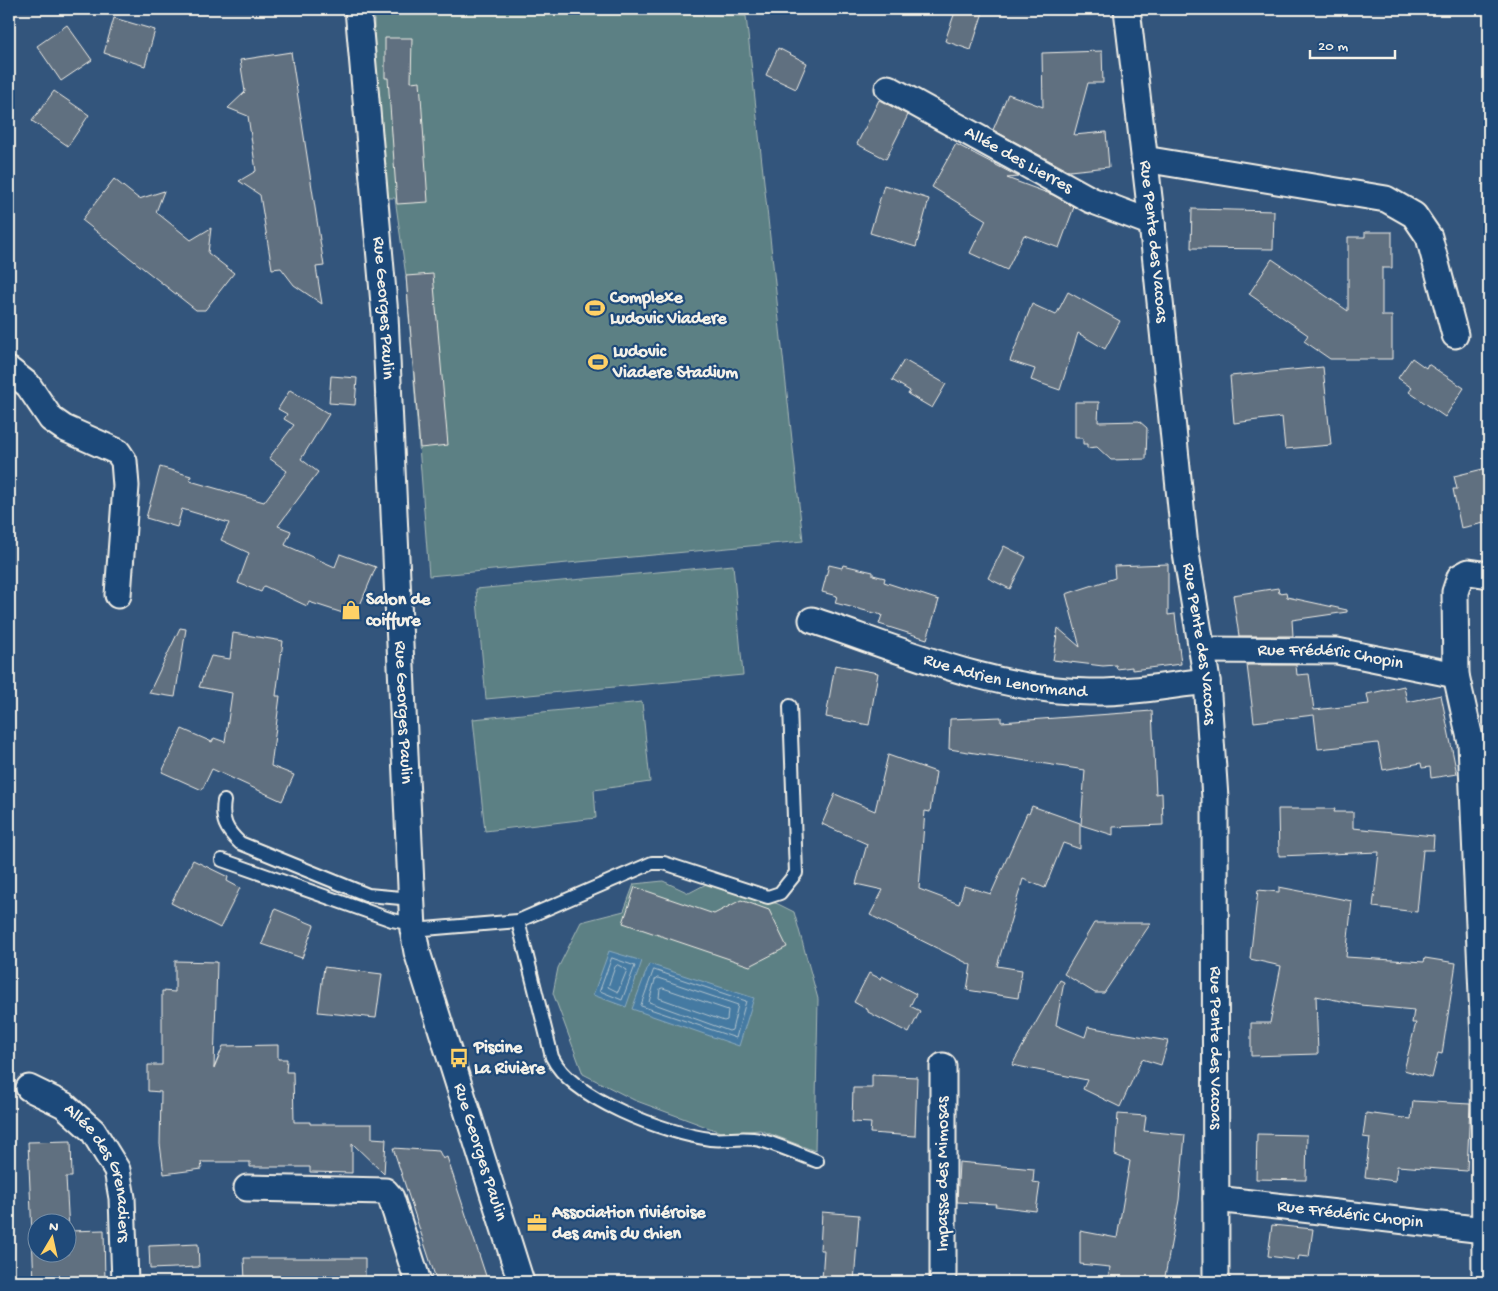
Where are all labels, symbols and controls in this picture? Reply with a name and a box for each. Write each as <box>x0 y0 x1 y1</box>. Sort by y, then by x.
scale bar <box>1310 28 1396 60</box>
text: 20 m <box>1318 38 1348 56</box>
street label: Allée des Lierres <box>961 122 1078 199</box>
street label: Rue Pente des Vacoas <box>1134 159 1173 325</box>
street label: Rue Georges Paulin <box>368 236 398 380</box>
place label: Complexe Ludovic Viadere <box>609 288 727 330</box>
sports icon: Complexe Ludovic Viadere <box>584 297 606 319</box>
place label: Ludovic Viadere Stadium <box>612 342 738 384</box>
sports icon: Ludovic Viadere Stadium <box>587 351 609 373</box>
street label: Rue Pente des Vacoas <box>1177 561 1221 727</box>
place label: Salon de coiffure <box>366 590 431 632</box>
shop icon: Salon de coiffure <box>340 599 362 621</box>
street label: Rue Georges Paulin <box>389 640 417 785</box>
street label: Rue Frédéric Chopin <box>1257 640 1406 675</box>
street label: Rue Adrien Lenormand <box>921 649 1089 703</box>
street label: Rue Pente des Vacoas <box>1205 966 1226 1131</box>
place label: Piscine La Rivière <box>473 1038 546 1080</box>
bus stop icon: Piscine La Rivière <box>448 1047 470 1069</box>
street label: Rue Georges Paulin <box>449 1081 512 1224</box>
street label: Impasse des Mimosas <box>933 1095 954 1252</box>
street label: Allée des Grenadiers <box>59 1099 134 1244</box>
street label: Rue Frédéric Chopin <box>1276 1196 1425 1233</box>
place label: Association riviéroise des amis du chien <box>551 1203 706 1245</box>
office icon: Association riviéroise des amis du chien <box>526 1212 548 1234</box>
north arrow <box>28 1214 78 1264</box>
text: N <box>48 1219 59 1237</box>

